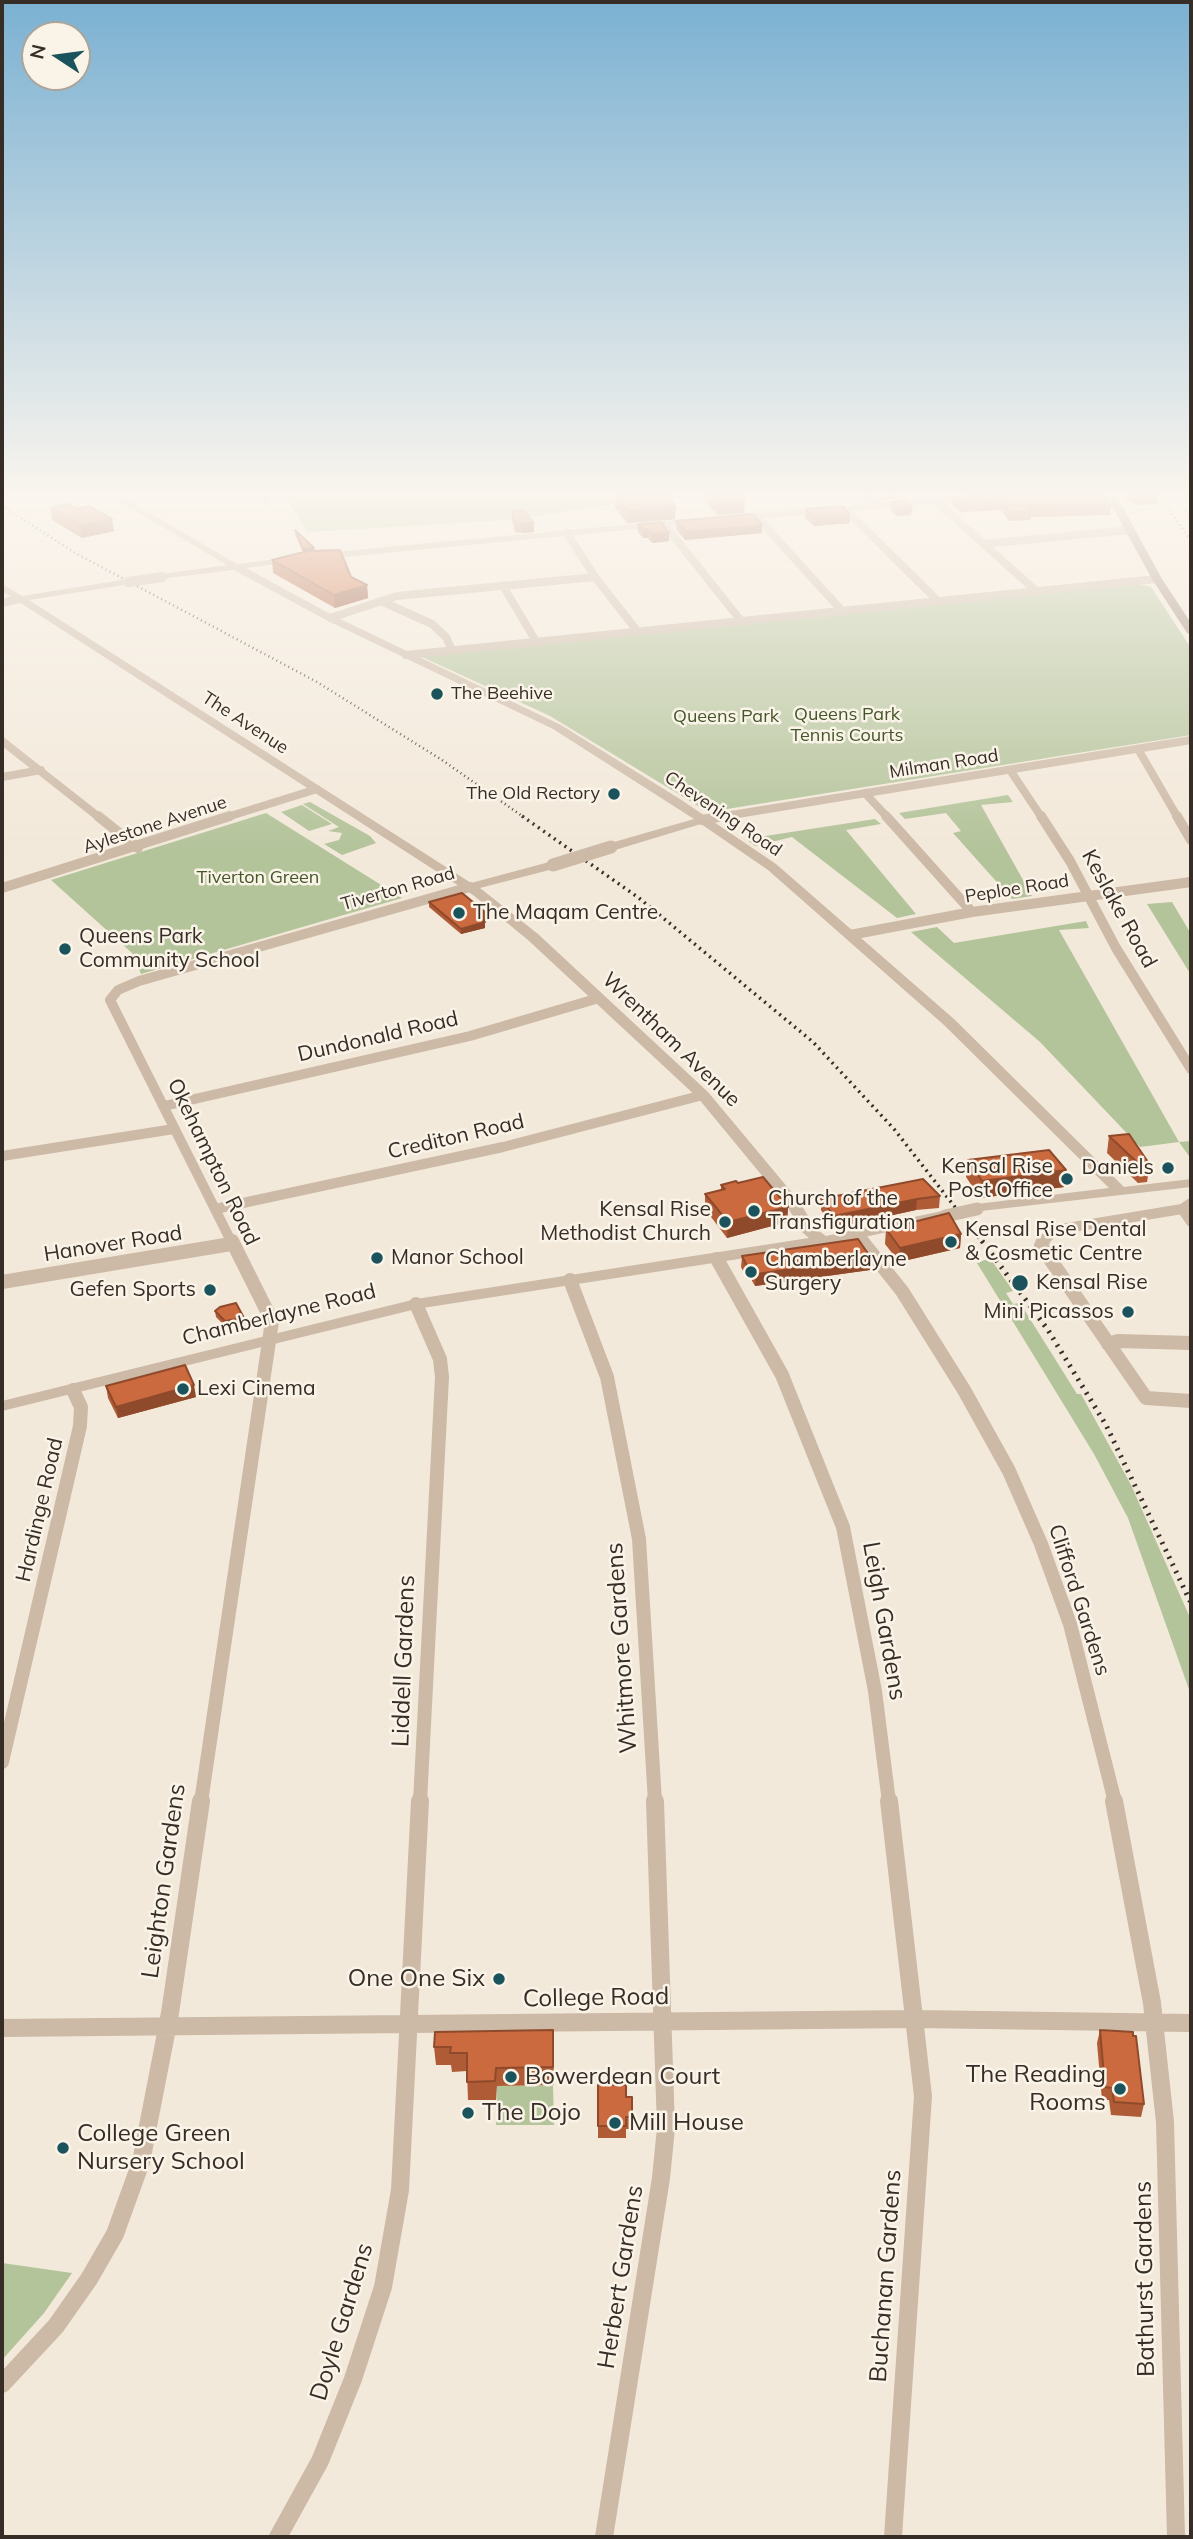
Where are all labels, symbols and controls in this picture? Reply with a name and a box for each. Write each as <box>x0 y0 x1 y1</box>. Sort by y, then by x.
north arrow <box>21 21 91 91</box>
text: N <box>24 42 51 61</box>
place label: The Beehive <box>451 683 553 705</box>
marker: The Beehive <box>429 686 445 702</box>
street label: The Avenue <box>198 687 292 759</box>
park label: Queens Park Tennis Courts <box>791 704 903 746</box>
park label: Queens Park <box>673 706 779 728</box>
street label: Milman Road <box>888 745 1000 783</box>
street label: Chevening Road <box>660 767 786 861</box>
place label: The Old Rectory <box>466 783 600 805</box>
marker: The Old Rectory <box>606 786 622 802</box>
street label: Aylestone Avenue <box>81 792 229 858</box>
street label: Keslake Road <box>1076 845 1162 973</box>
street label: Tiverton Road <box>339 862 457 916</box>
park label: Tiverton Green <box>197 867 319 889</box>
street label: Peploe Road <box>963 870 1071 908</box>
place label: The Maqam Centre <box>473 900 658 926</box>
marker: The Maqam Centre <box>451 905 467 921</box>
place label: Queens Park Community School <box>79 924 260 974</box>
marker: Queens Park Community School <box>57 941 73 957</box>
street label: Wrentham Avenue <box>597 967 745 1113</box>
street label: Dundonald Road <box>295 1006 461 1068</box>
street label: Okehampton Road <box>162 1074 264 1250</box>
street label: Crediton Road <box>385 1109 527 1165</box>
place label: Kensal Rise Post Office <box>941 1154 1053 1204</box>
place label: Daniels <box>1082 1155 1154 1181</box>
marker: Daniels <box>1160 1160 1176 1176</box>
marker: Kensal Rise Post Office <box>1059 1171 1075 1187</box>
place label: Church of the Transfiguration <box>768 1186 916 1236</box>
place label: Kensal Rise Methodist Church <box>540 1197 711 1247</box>
marker: Church of the Transfiguration <box>746 1203 762 1219</box>
marker: Kensal Rise Methodist Church <box>717 1214 733 1230</box>
place label: Kensal Rise Dental & Cosmetic Centre <box>965 1217 1147 1267</box>
street label: Hanover Road <box>42 1221 184 1267</box>
marker: Kensal Rise Dental & Cosmetic Centre <box>943 1234 959 1250</box>
place label: Manor School <box>391 1245 524 1271</box>
place label: Chamberlayne Surgery <box>765 1247 907 1297</box>
marker: Manor School <box>369 1250 385 1266</box>
marker: Chamberlayne Surgery <box>743 1264 759 1280</box>
place label: Kensal Rise <box>1036 1270 1148 1296</box>
marker: Kensal Rise <box>1010 1273 1030 1293</box>
place label: Gefen Sports <box>70 1277 196 1303</box>
street label: Chamberlayne Road <box>180 1279 378 1351</box>
marker: Gefen Sports <box>202 1282 218 1298</box>
place label: Mini Picassos <box>983 1299 1114 1325</box>
marker: Mini Picassos <box>1120 1304 1136 1320</box>
place label: Lexi Cinema <box>197 1376 316 1402</box>
marker: Lexi Cinema <box>175 1381 191 1397</box>
street label: Hardinge Road <box>11 1435 69 1585</box>
street label: Clifford Gardens <box>1043 1521 1115 1679</box>
street label: Leigh Gardens <box>856 1539 912 1703</box>
street label: Whitmore Gardens <box>600 1542 644 1754</box>
street label: Liddell Gardens <box>387 1574 421 1748</box>
street label: Leighton Gardens <box>136 1782 192 1980</box>
place label: One One Six <box>348 1965 485 1993</box>
marker: One One Six <box>491 1971 507 1987</box>
street label: College Road <box>523 1982 669 2014</box>
place label: The Reading Rooms <box>966 2061 1106 2117</box>
place label: Bowerdean Court <box>525 2063 720 2091</box>
marker: Bowerdean Court <box>503 2069 519 2085</box>
marker: The Reading Rooms <box>1112 2081 1128 2097</box>
place label: The Dojo <box>482 2099 581 2127</box>
marker: The Dojo <box>460 2105 476 2121</box>
place label: Mill House <box>629 2109 744 2137</box>
marker: Mill House <box>607 2115 623 2131</box>
place label: College Green Nursery School <box>77 2120 245 2176</box>
marker: College Green Nursery School <box>55 2140 71 2156</box>
street label: Buchanan Gardens <box>864 2169 908 2383</box>
street label: Bathurst Gardens <box>1129 2181 1161 2377</box>
street label: Herbert Gardens <box>592 2183 650 2371</box>
street label: Doyle Gardens <box>304 2240 380 2404</box>

